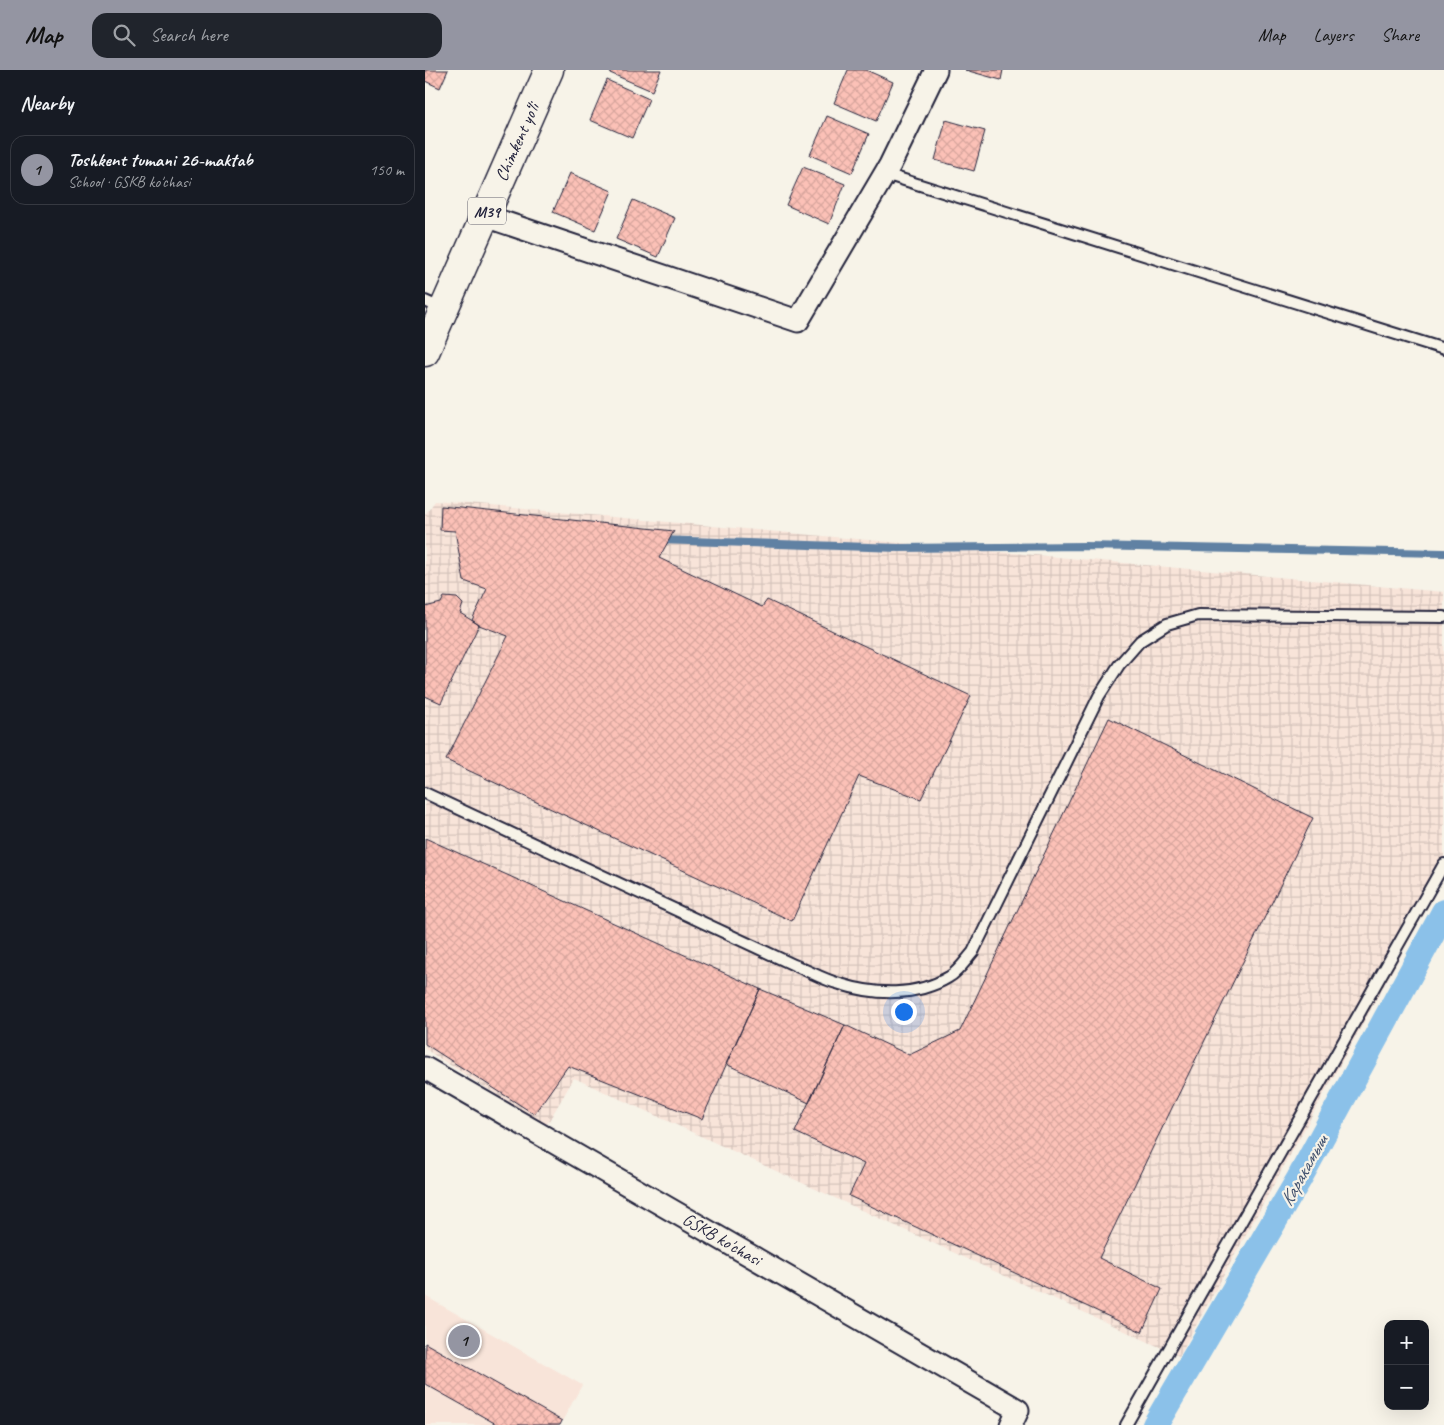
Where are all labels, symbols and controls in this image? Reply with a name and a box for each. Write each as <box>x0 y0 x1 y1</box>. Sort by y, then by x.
search box <box>92 13 442 58</box>
text: Map <box>25 20 62 50</box>
icon: search <box>110 21 138 49</box>
text: Search here <box>150 23 228 47</box>
text: Map <box>1258 24 1286 46</box>
text: Layers <box>1314 24 1353 46</box>
text: Share <box>1381 24 1419 46</box>
text: Nearby <box>20 90 73 116</box>
street label: Chimkent yo‘li <box>490 97 545 184</box>
text: Toshkent tumani 26-maktab <box>68 148 253 172</box>
text: 1 <box>33 160 41 180</box>
text: 150 m <box>370 160 404 180</box>
text: School · GSKB ko'chasi <box>68 172 190 192</box>
road number: M39 <box>468 198 506 224</box>
your location <box>891 999 917 1025</box>
water label: Каракамыш <box>1275 1129 1334 1210</box>
street label: GSKB ko'chasi <box>679 1208 767 1272</box>
map controls <box>1384 1320 1429 1410</box>
button: + <box>1384 1320 1429 1365</box>
pin: 1 <box>448 1322 480 1360</box>
button: − <box>1384 1365 1429 1410</box>

